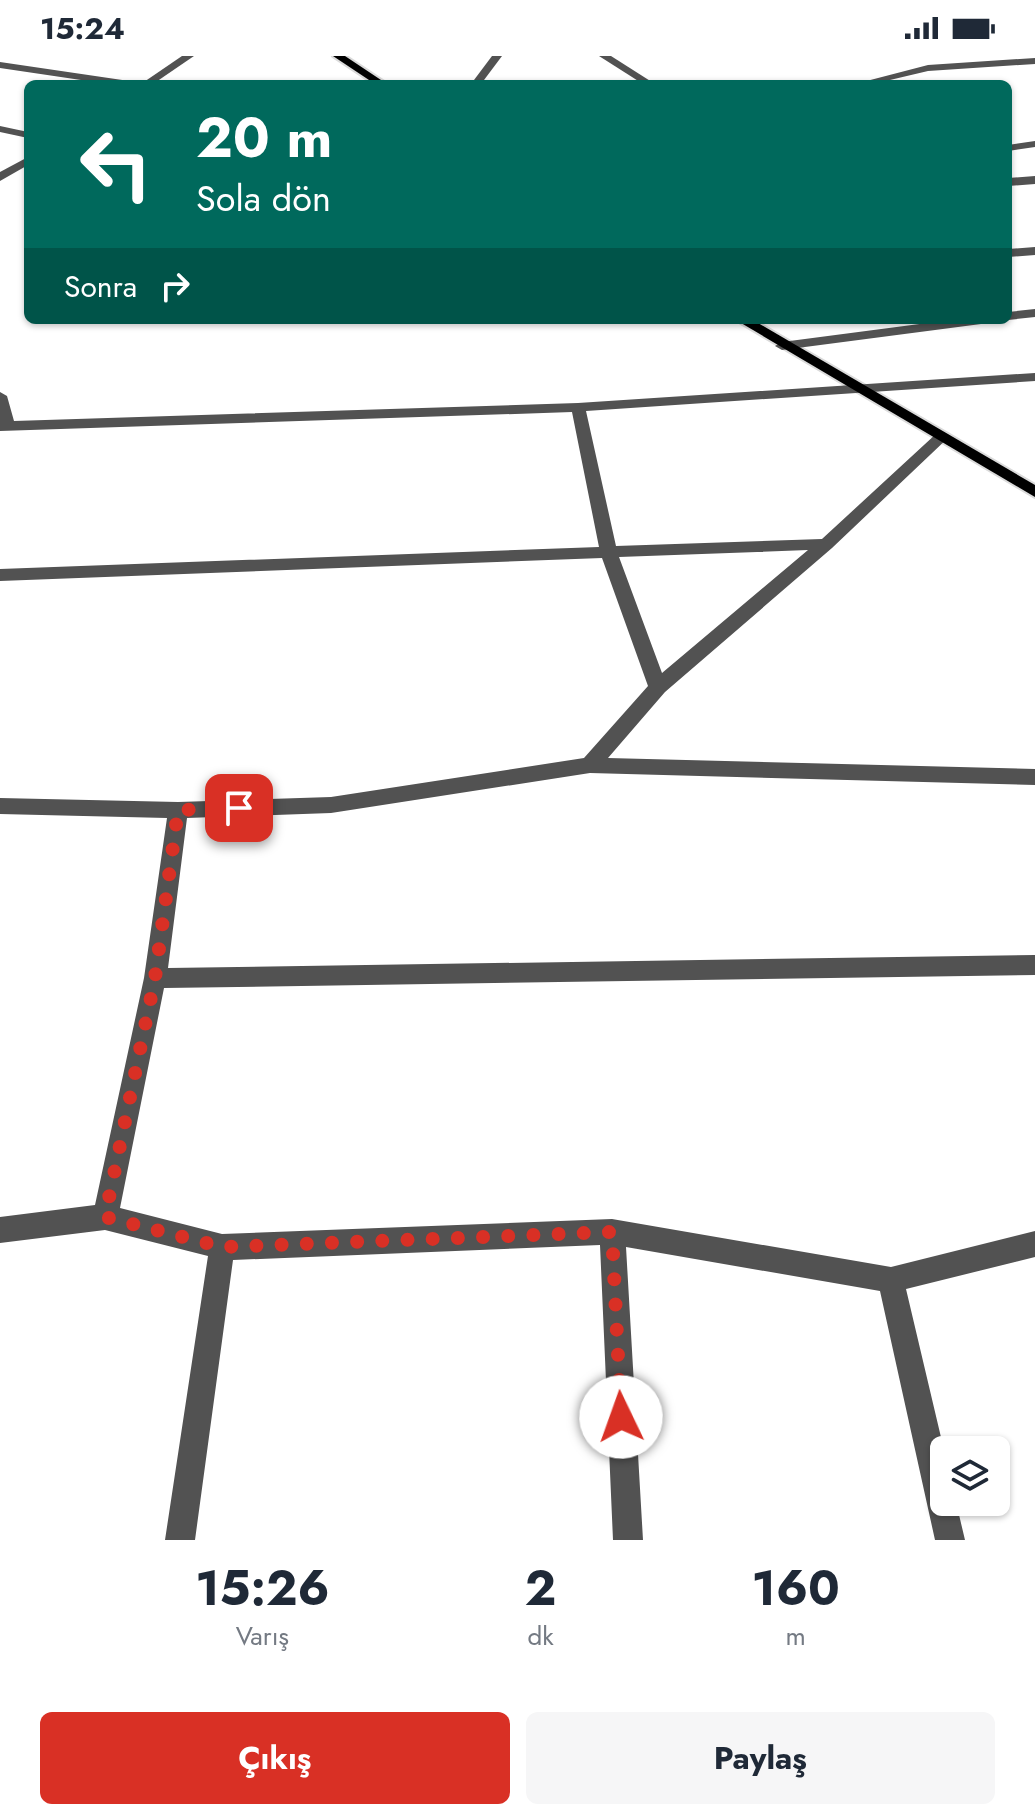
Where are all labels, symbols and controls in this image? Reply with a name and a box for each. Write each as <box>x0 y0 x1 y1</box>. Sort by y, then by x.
text: 15:24 <box>40 7 125 50</box>
text: 20 m <box>196 97 333 178</box>
icon: left <box>64 112 168 216</box>
text: Sola dön <box>196 172 331 224</box>
icon: right <box>153 264 197 308</box>
text: Sonra <box>64 265 137 308</box>
pin <box>205 774 273 842</box>
icon: arrive <box>217 786 261 830</box>
position arrow <box>579 1375 663 1459</box>
map controls <box>930 1436 1010 1516</box>
button: layers <box>930 1436 1010 1516</box>
text: 15:26 <box>195 1554 330 1623</box>
text: 2 <box>525 1554 556 1623</box>
text: 160 <box>751 1554 840 1623</box>
text: Varış <box>236 1617 289 1655</box>
text: dk <box>527 1617 554 1655</box>
text: m <box>785 1617 806 1655</box>
button: Çıkış <box>40 1712 510 1804</box>
button: Paylaş <box>526 1712 995 1804</box>

